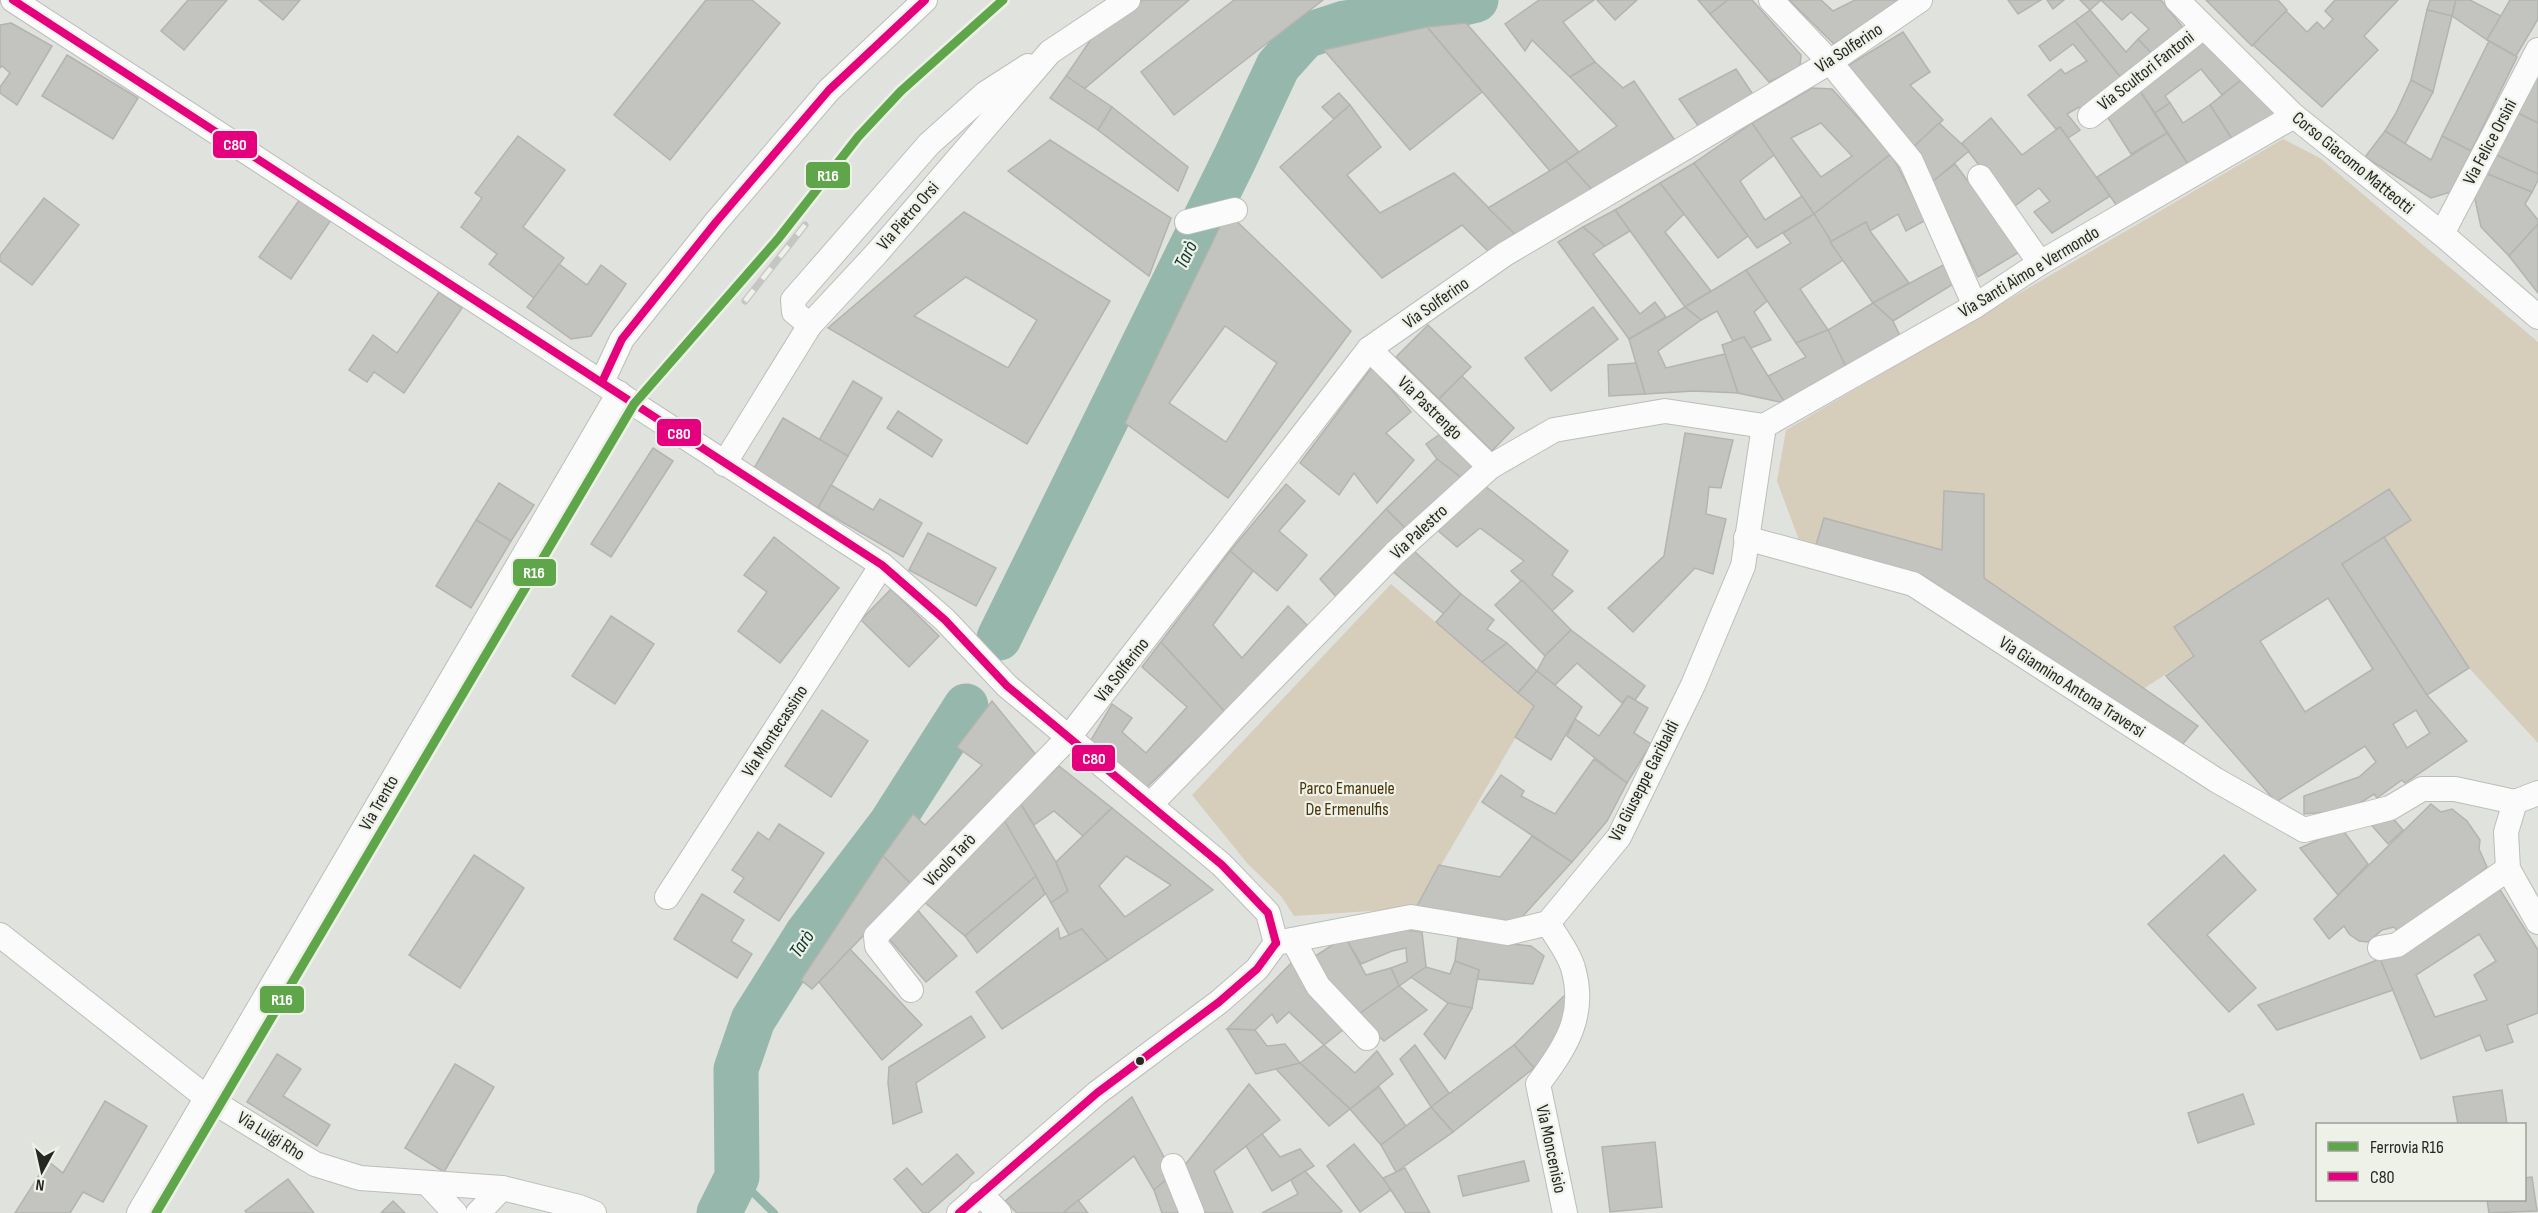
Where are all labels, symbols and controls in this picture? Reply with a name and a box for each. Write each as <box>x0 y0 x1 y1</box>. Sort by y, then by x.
street label: Via Solferino <box>1812 19 1886 77</box>
street label: Via Scultori Fantoni <box>2094 27 2198 115</box>
street label: Via Felice Orsini <box>2459 96 2521 188</box>
street label: Corso Giacomo Matteotti <box>2288 107 2418 219</box>
line badge: C80 <box>212 130 258 159</box>
text: C80 <box>223 136 247 155</box>
line badge: R16 <box>805 161 851 189</box>
text: R16 <box>817 167 839 186</box>
street label: Via Pietro Orsi <box>873 178 943 254</box>
street label: Via Santi Aimo e Vermondo <box>1955 222 2103 322</box>
water label: Tarò <box>1169 237 1203 273</box>
street label: Via Solferino <box>1399 273 1473 333</box>
street label: Via Pastrengo <box>1393 372 1467 444</box>
line badge: C80 <box>656 418 702 447</box>
text: C80 <box>667 425 691 444</box>
street label: Via Palestro <box>1386 500 1452 564</box>
line badge: R16 <box>512 558 557 587</box>
text: R16 <box>523 564 545 583</box>
street label: Via Giannino Antona Traversi <box>1995 632 2149 742</box>
street label: Via Solferino <box>1090 634 1154 706</box>
street label: Via Montecassino <box>738 681 812 781</box>
street label: Via Giuseppe Garibaldi <box>1605 717 1683 845</box>
line badge: C80 <box>1071 744 1116 772</box>
text: C80 <box>1082 750 1106 769</box>
street label: Via Trento <box>355 772 403 834</box>
park label: Parco Emanuele De Ermenulfis <box>1299 778 1395 820</box>
street label: Vicolo Tarò <box>920 829 980 891</box>
water label: Tarò <box>784 926 820 962</box>
line badge: R16 <box>259 985 305 1014</box>
text: R16 <box>271 991 293 1010</box>
unlabelled marker <box>1134 1055 1146 1067</box>
street label: Via Moncenisio <box>1531 1103 1571 1195</box>
street label: Via Luigi Rho <box>233 1107 309 1165</box>
legend <box>2316 1123 2526 1201</box>
text: Ferrovia R16 <box>2370 1137 2444 1158</box>
north arrow <box>12 1141 72 1201</box>
text: C80 <box>2370 1167 2395 1188</box>
text: N <box>35 1174 46 1194</box>

